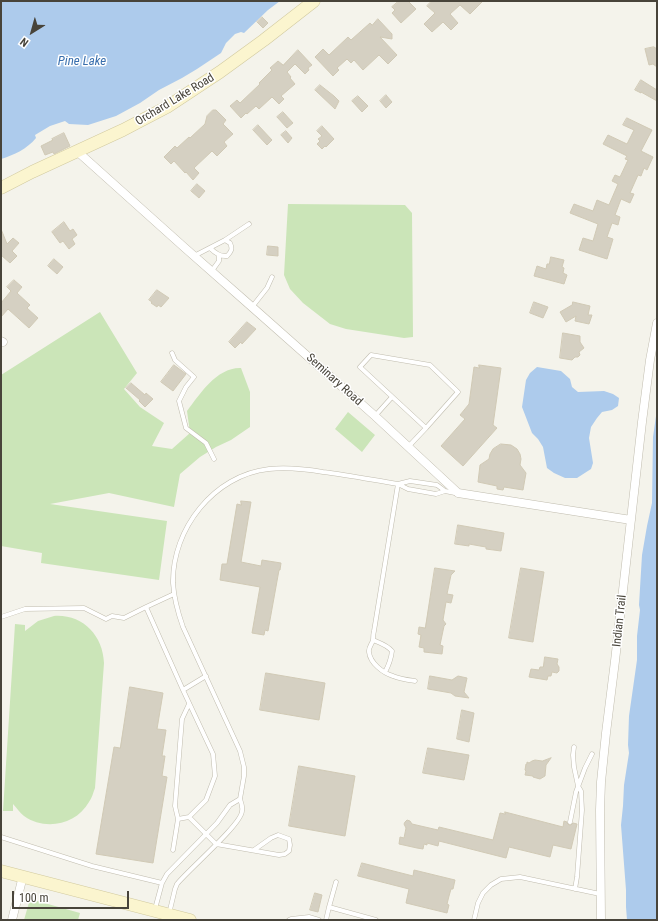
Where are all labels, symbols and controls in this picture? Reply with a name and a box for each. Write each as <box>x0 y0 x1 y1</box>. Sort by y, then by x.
north arrow <box>12 12 52 52</box>
text: N <box>18 35 31 49</box>
water label: Pine Lake <box>58 54 106 70</box>
street label: Orchard Lake Road <box>133 71 217 129</box>
street label: Seminary Road <box>303 351 365 409</box>
street label: Indian Trail <box>610 594 630 648</box>
scale bar <box>14 883 131 909</box>
text: 100 m <box>19 891 49 905</box>

